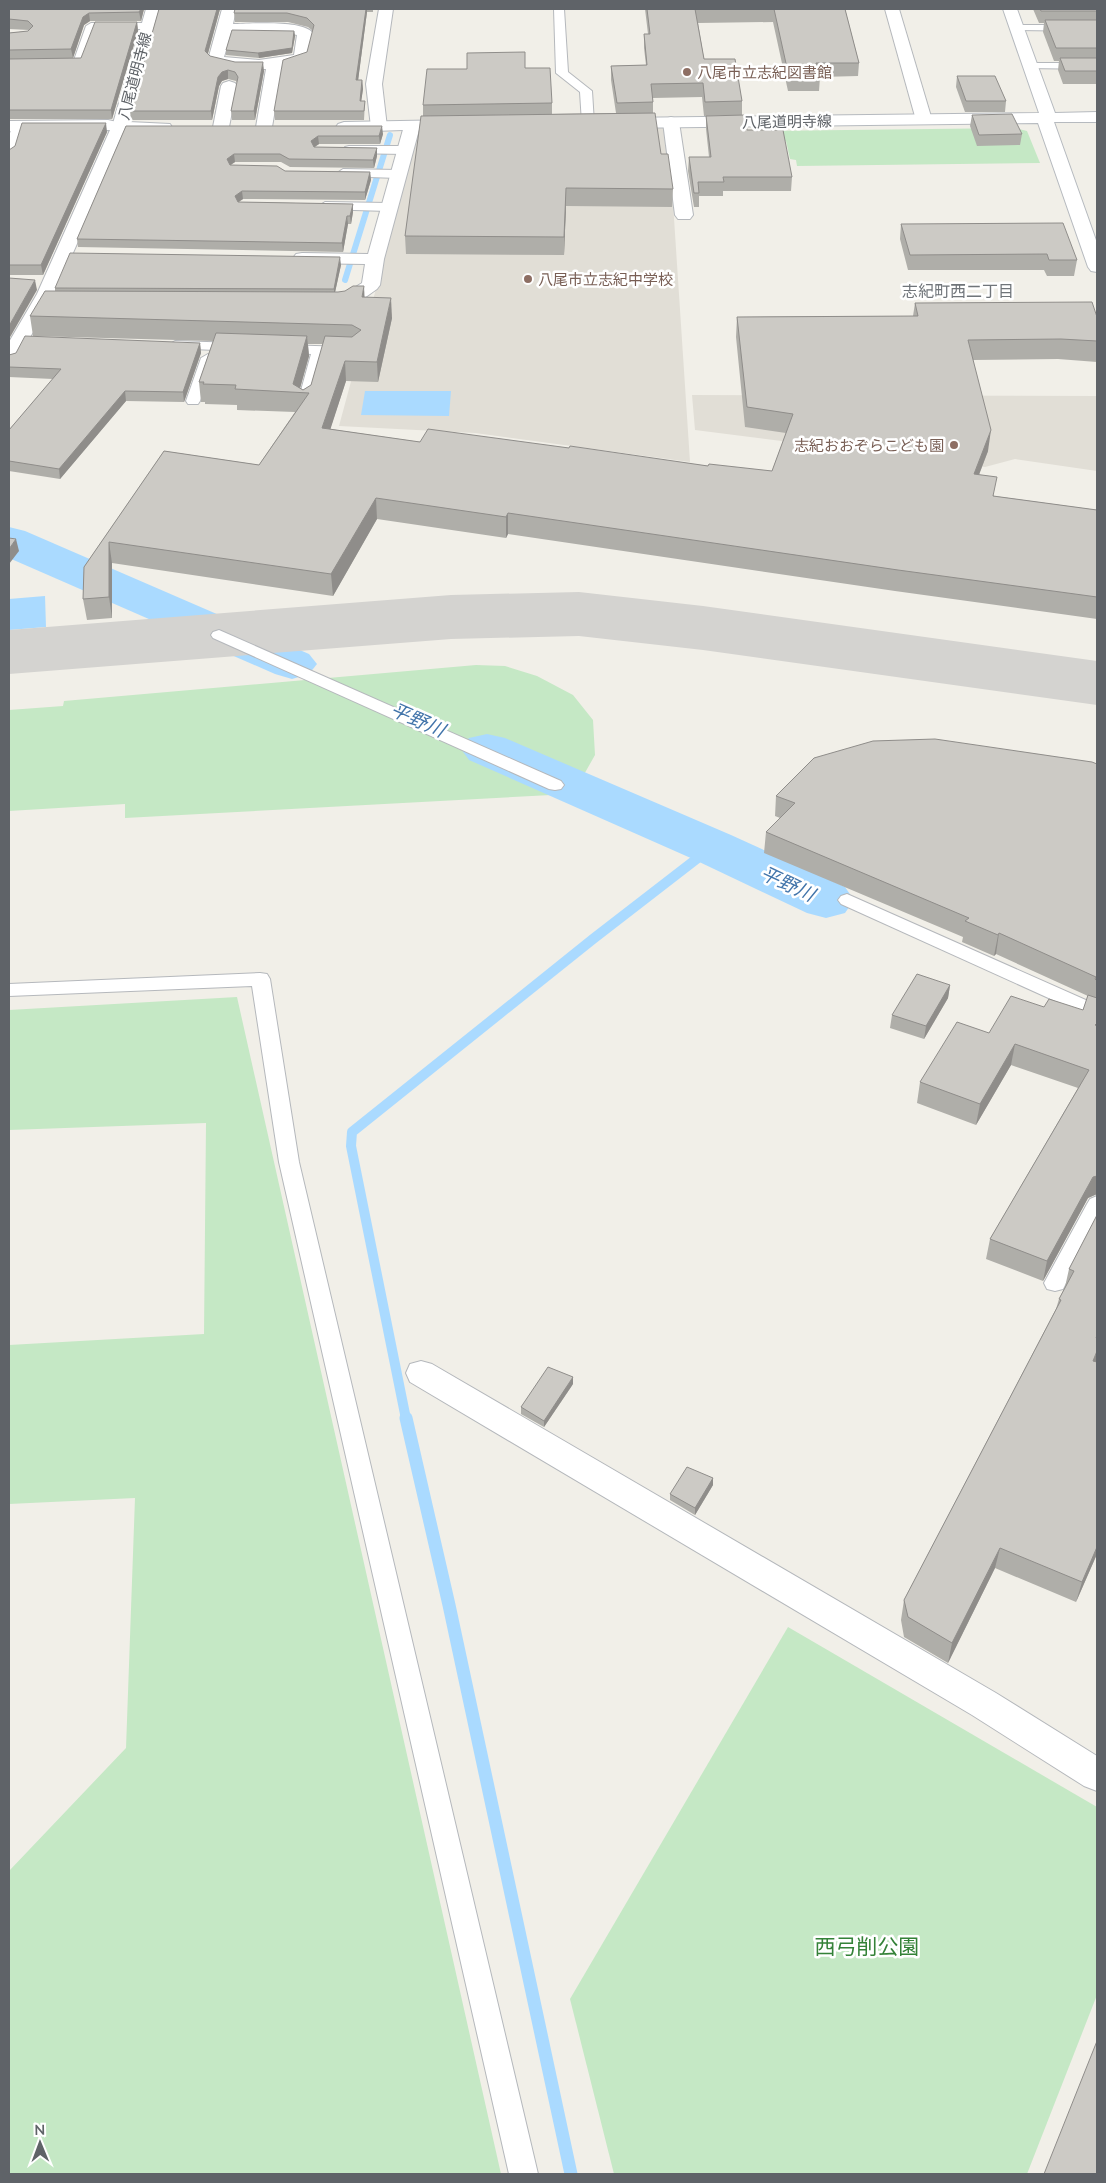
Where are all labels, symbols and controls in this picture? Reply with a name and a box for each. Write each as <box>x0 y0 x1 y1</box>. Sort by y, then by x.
street label: 八尾道明寺線 <box>114 30 154 122</box>
place label: 八尾市立志紀図書館 <box>697 63 832 81</box>
marker: 八尾市立志紀図書館 <box>681 66 693 78</box>
street label: 八尾道明寺線 <box>742 111 832 131</box>
place label: 八尾市立志紀中学校 <box>538 270 673 288</box>
marker: 八尾市立志紀中学校 <box>522 273 534 285</box>
district label: 志紀町西二丁目 <box>902 281 1014 300</box>
place label: 志紀おおぞらこども園 <box>794 436 944 454</box>
marker: 志紀おおぞらこども園 <box>948 439 960 451</box>
water label: 平野川 <box>387 697 451 742</box>
water label: 平野川 <box>757 861 820 906</box>
park label: 西弓削公園 <box>815 1933 920 1958</box>
north arrow <box>15 2118 65 2168</box>
text: N <box>34 2121 45 2138</box>

